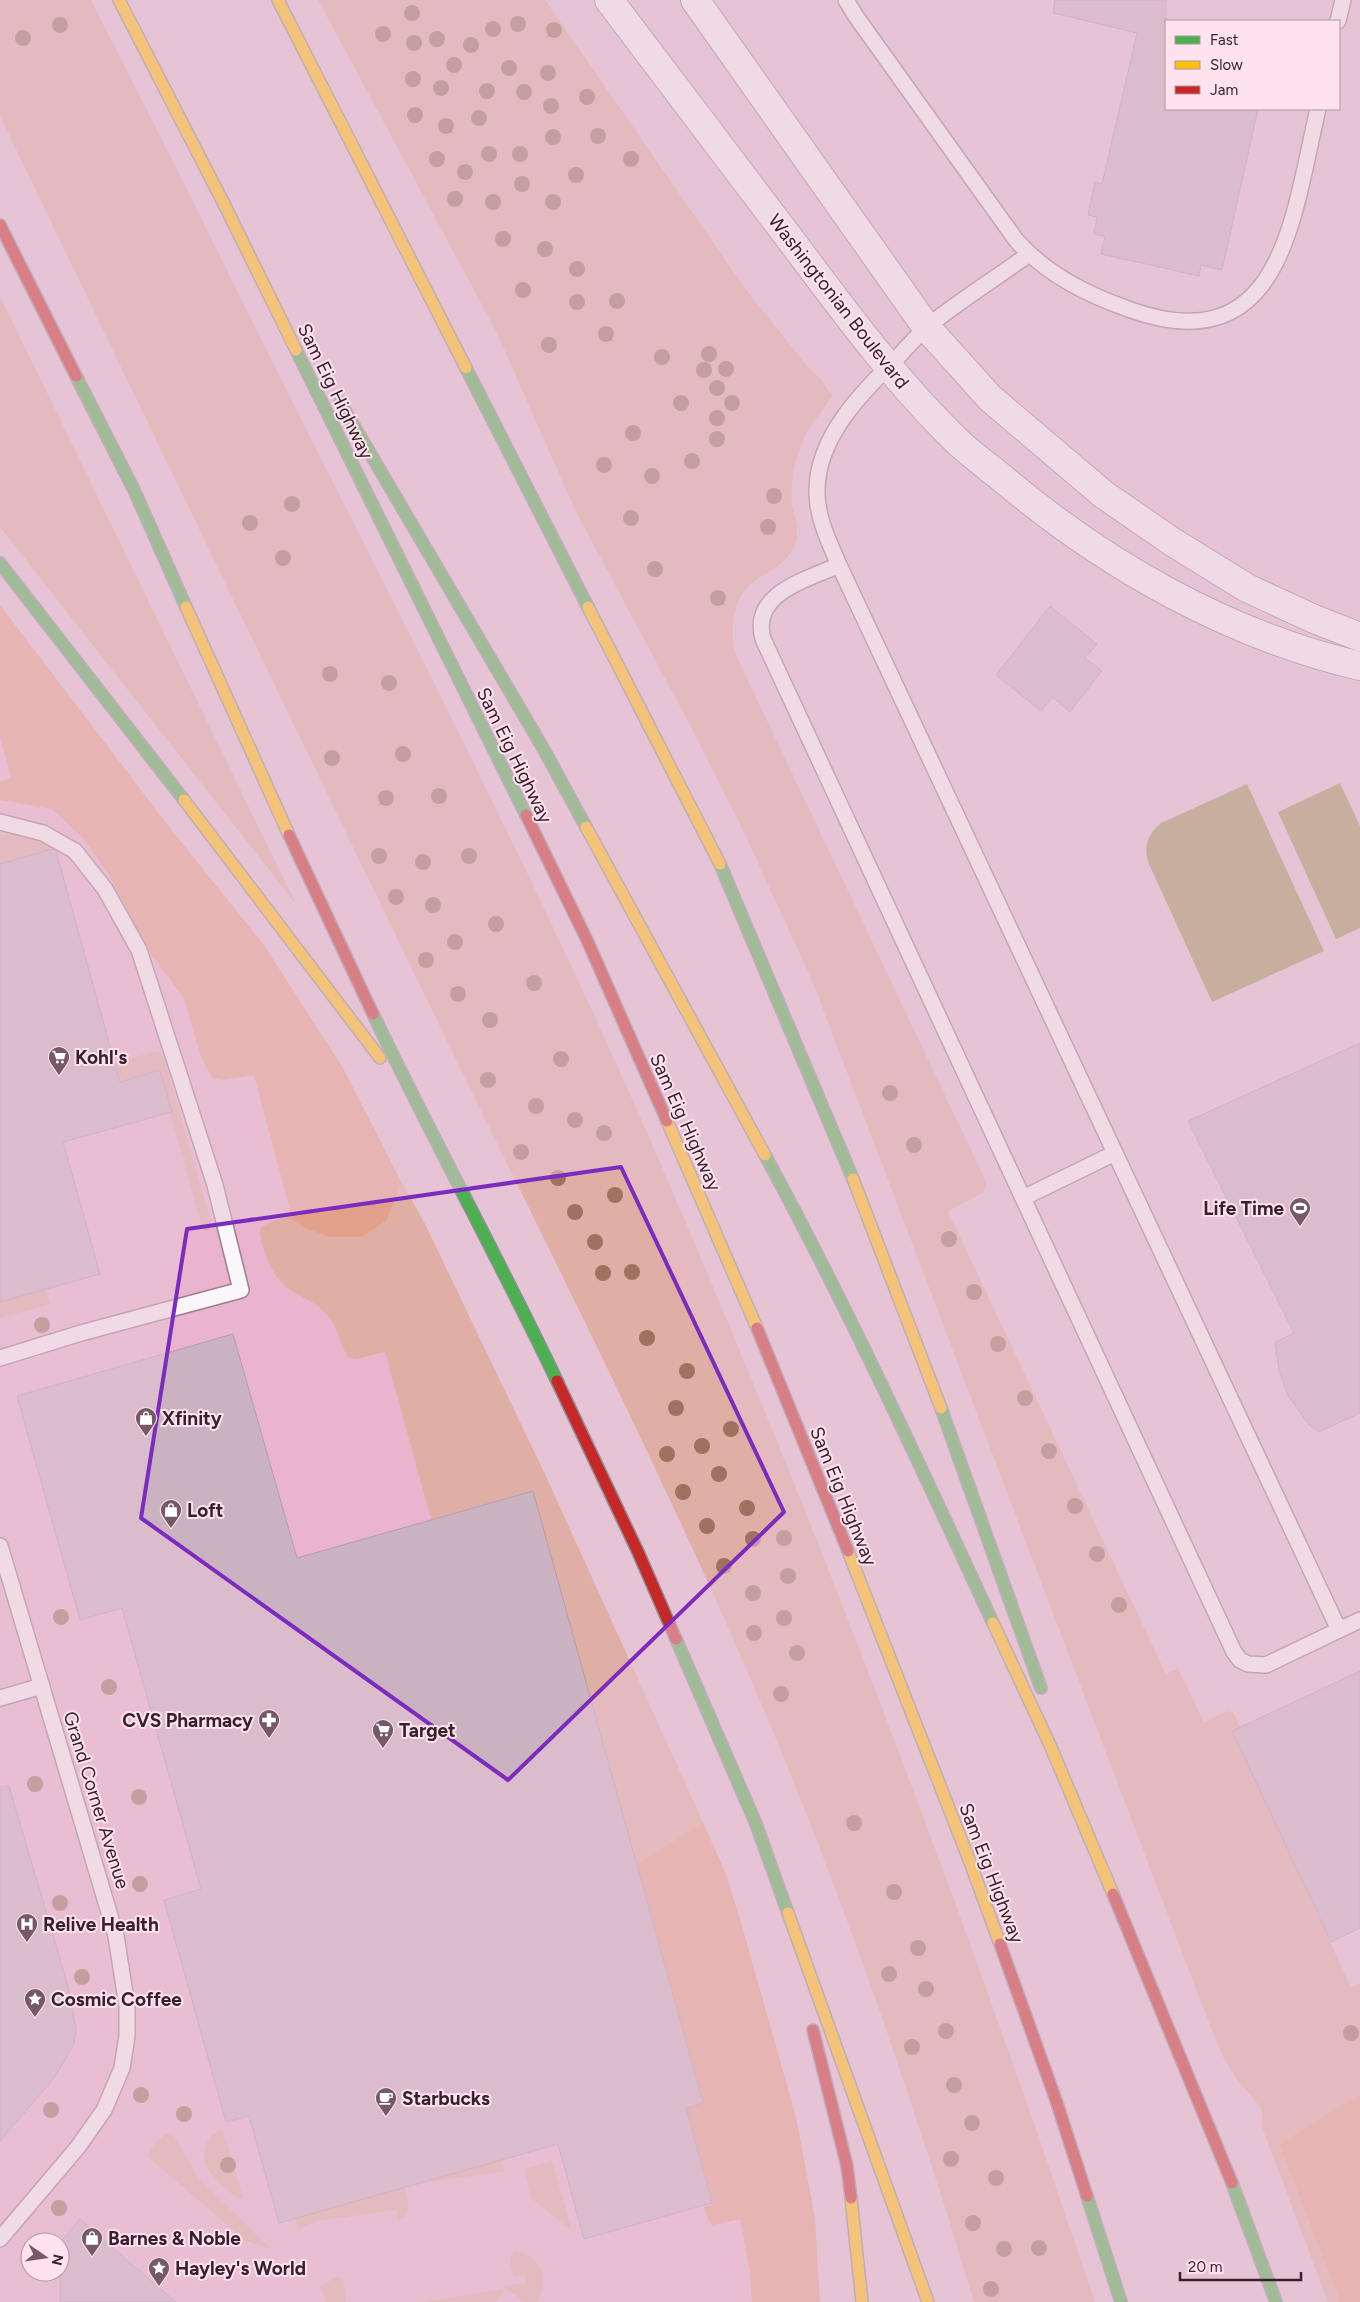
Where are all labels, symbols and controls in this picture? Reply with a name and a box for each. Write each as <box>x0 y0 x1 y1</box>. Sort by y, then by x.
legend <box>1165 20 1340 110</box>
text: Fast <box>1210 31 1239 49</box>
text: Slow <box>1210 56 1243 74</box>
text: Jam <box>1210 81 1238 99</box>
street label: Washingtonian Boulevard <box>763 209 914 393</box>
street label: Sam Eig Highway <box>293 320 378 463</box>
street label: Sam Eig Highway <box>472 684 557 827</box>
supermarket icon: Kohl's <box>47 1045 71 1076</box>
place label: Kohl's <box>75 1046 127 1069</box>
street label: Sam Eig Highway <box>645 1050 726 1195</box>
sports icon: Life Time <box>1288 1196 1312 1227</box>
place label: Life Time <box>1203 1197 1284 1220</box>
shop icon: Xfinity <box>134 1406 158 1437</box>
place label: Xfinity <box>162 1407 222 1430</box>
street label: Sam Eig Highway <box>805 1423 882 1569</box>
shop icon: Loft <box>159 1498 183 1529</box>
place label: Loft <box>187 1499 224 1522</box>
pharmacy icon: CVS Pharmacy <box>257 1708 281 1739</box>
street label: Grand Corner Avenue <box>59 1709 134 1892</box>
place label: CVS Pharmacy <box>122 1709 253 1732</box>
supermarket icon: Target <box>371 1718 395 1749</box>
place label: Target <box>399 1719 456 1742</box>
street label: Sam Eig Highway <box>954 1800 1029 1946</box>
hospital icon: Relive Health <box>15 1912 39 1943</box>
place label: Relive Health <box>43 1913 159 1936</box>
place icon: Cosmic Coffee <box>23 1987 47 2018</box>
place label: Cosmic Coffee <box>51 1988 182 2011</box>
cafe icon: Starbucks <box>374 2086 398 2117</box>
place label: Starbucks <box>402 2087 490 2110</box>
shop icon: Barnes & Noble <box>80 2226 104 2257</box>
place label: Barnes & Noble <box>108 2227 241 2250</box>
north arrow <box>20 2232 70 2282</box>
scale bar <box>1180 2250 1301 2282</box>
text: N <box>48 2253 67 2267</box>
place icon: Hayley's World <box>147 2256 171 2287</box>
place label: Hayley's World <box>175 2257 306 2280</box>
text: 20 m <box>1188 2258 1222 2276</box>

